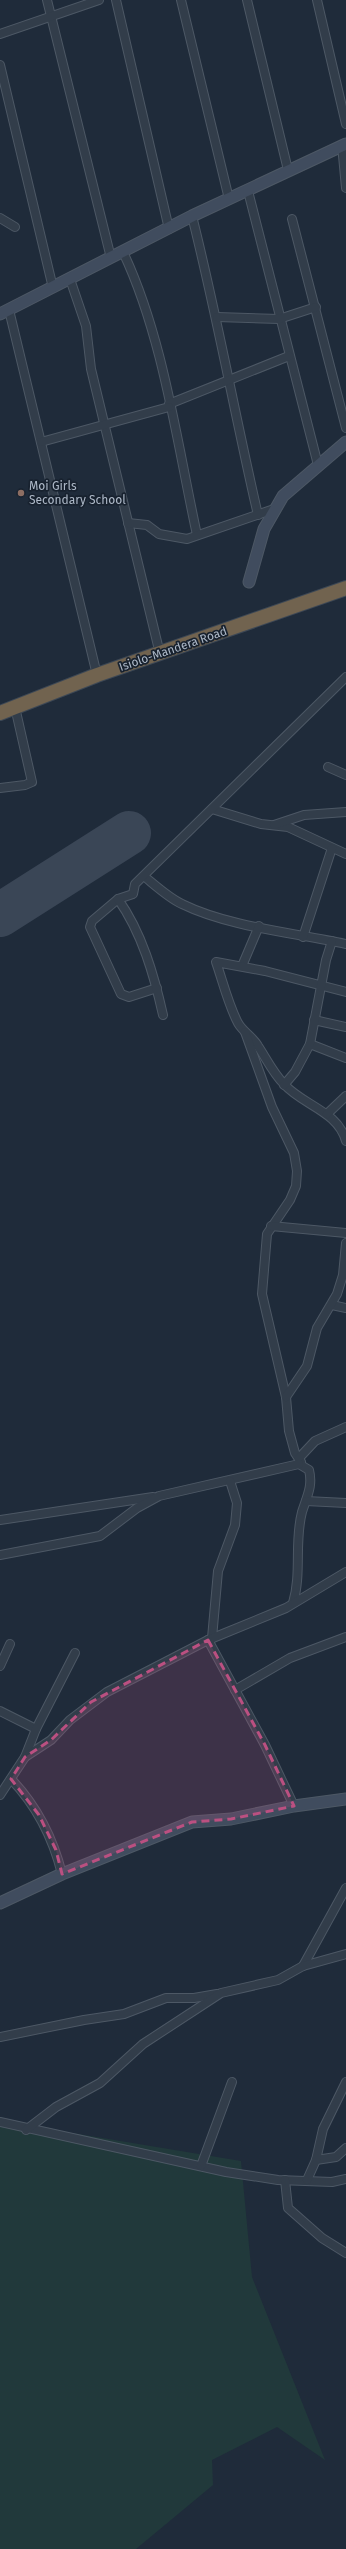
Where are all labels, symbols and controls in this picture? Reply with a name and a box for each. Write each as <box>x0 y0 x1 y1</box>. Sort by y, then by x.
place label: Moi Girls Secondary School <box>29 479 126 507</box>
marker: Moi Girls Secondary School <box>16 488 26 498</box>
street label: Isiolo-Mandera Road <box>117 624 229 674</box>

